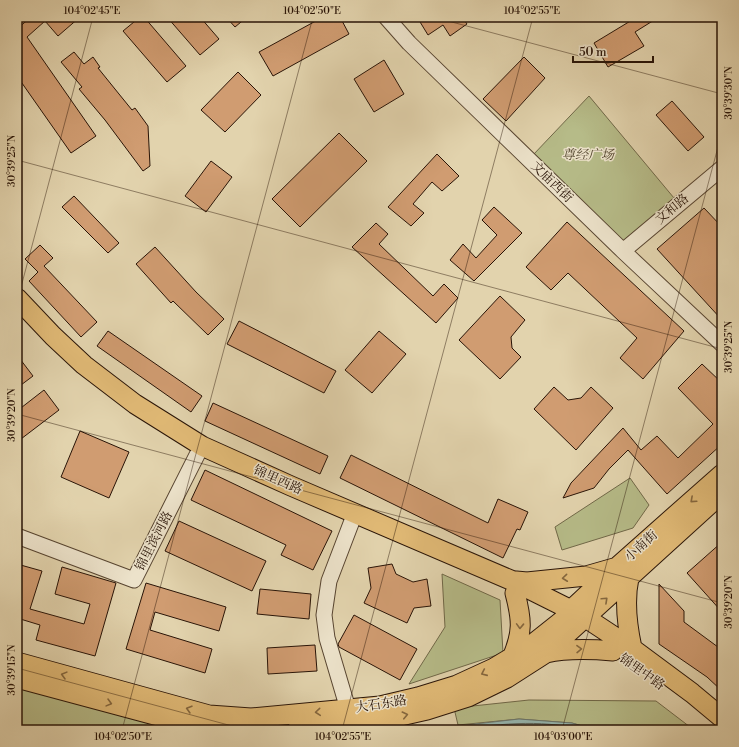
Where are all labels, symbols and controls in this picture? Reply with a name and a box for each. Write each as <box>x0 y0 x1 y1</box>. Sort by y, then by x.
text: 104°02'45"E <box>64 5 121 17</box>
text: 104°02'50"E <box>283 5 341 17</box>
text: 104°02'55"E <box>504 5 560 17</box>
scale bar <box>573 38 653 64</box>
text: 50 m <box>579 45 607 60</box>
text: 30°39'30"N <box>723 66 735 120</box>
text: 30°39'25"N <box>6 134 18 187</box>
park label: 尊经广场 <box>562 147 615 163</box>
street label: 文庙西街 <box>528 158 576 206</box>
street label: 文和路 <box>652 190 692 228</box>
text: 30°39'25"N <box>723 320 735 373</box>
text: 30°39'20"N <box>6 388 18 442</box>
street label: 锦里西路 <box>251 462 305 498</box>
one-way arrow <box>690 495 698 502</box>
street label: 锦里滨河路 <box>132 508 176 574</box>
street label: 小南街 <box>621 527 661 565</box>
one-way arrow <box>562 573 568 582</box>
text: 30°39'20"N <box>723 575 735 629</box>
one-way arrow <box>600 597 608 605</box>
one-way arrow <box>516 623 525 629</box>
text: 30°39'15"N <box>6 644 18 695</box>
one-way arrow <box>576 645 582 653</box>
street label: 锦里中路 <box>616 651 668 693</box>
one-way arrow <box>481 668 488 676</box>
one-way arrow <box>61 671 67 679</box>
street label: 大石东路 <box>354 692 408 716</box>
one-way arrow <box>105 698 112 707</box>
one-way arrow <box>186 705 193 714</box>
one-way arrow <box>315 707 321 716</box>
one-way arrow <box>401 711 408 720</box>
text: 104°02'50"E <box>94 731 152 743</box>
text: 104°02'55"E <box>315 731 371 743</box>
text: 104°03'00"E <box>534 731 592 743</box>

